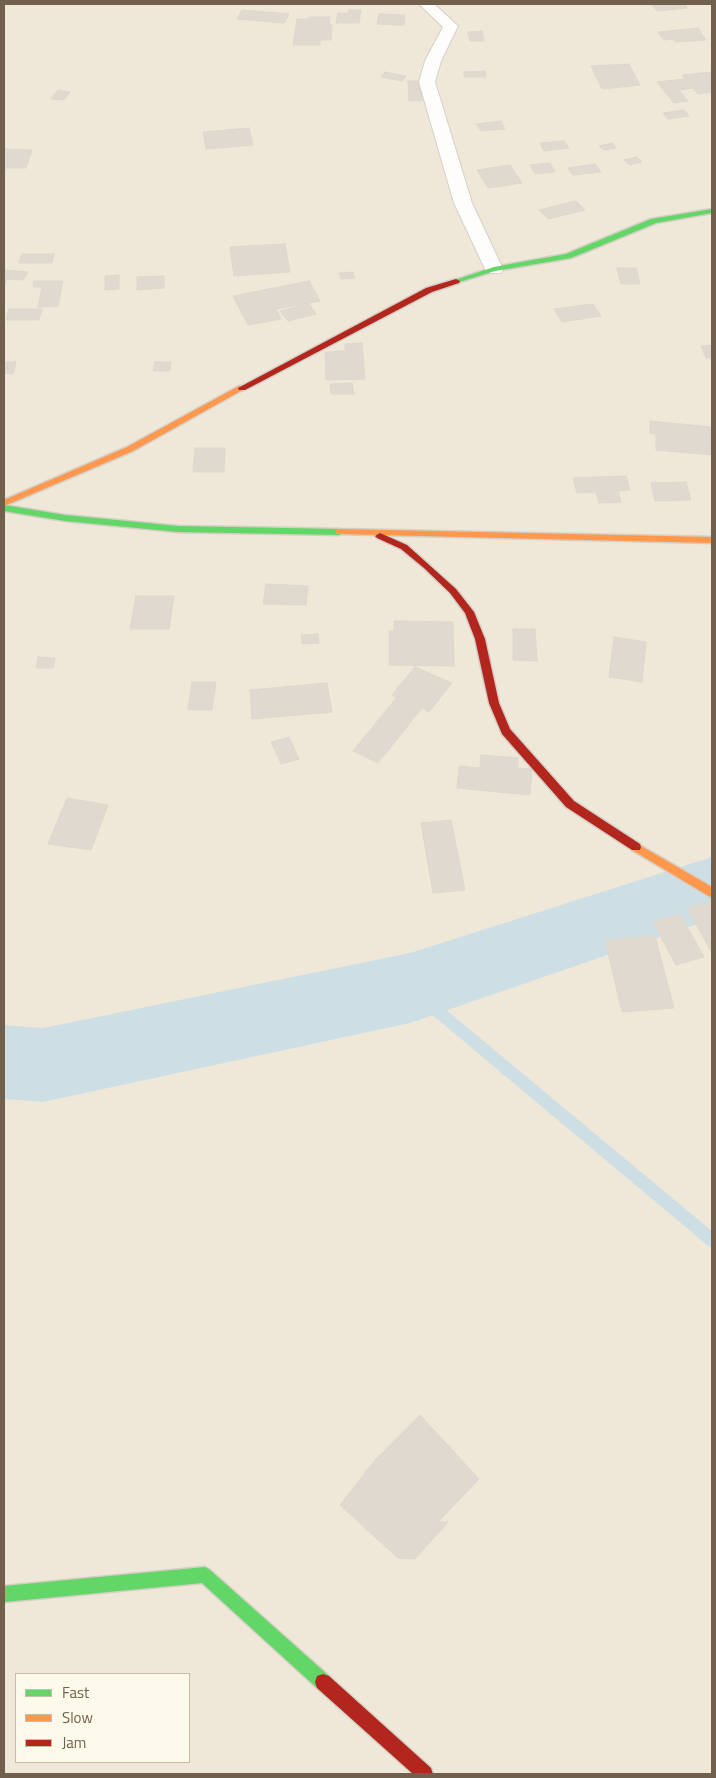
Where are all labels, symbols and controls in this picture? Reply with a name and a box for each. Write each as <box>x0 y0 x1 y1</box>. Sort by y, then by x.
legend <box>15 1673 190 1763</box>
text: Fast <box>62 1681 89 1704</box>
text: Slow <box>62 1706 93 1729</box>
text: Jam <box>62 1731 86 1754</box>

